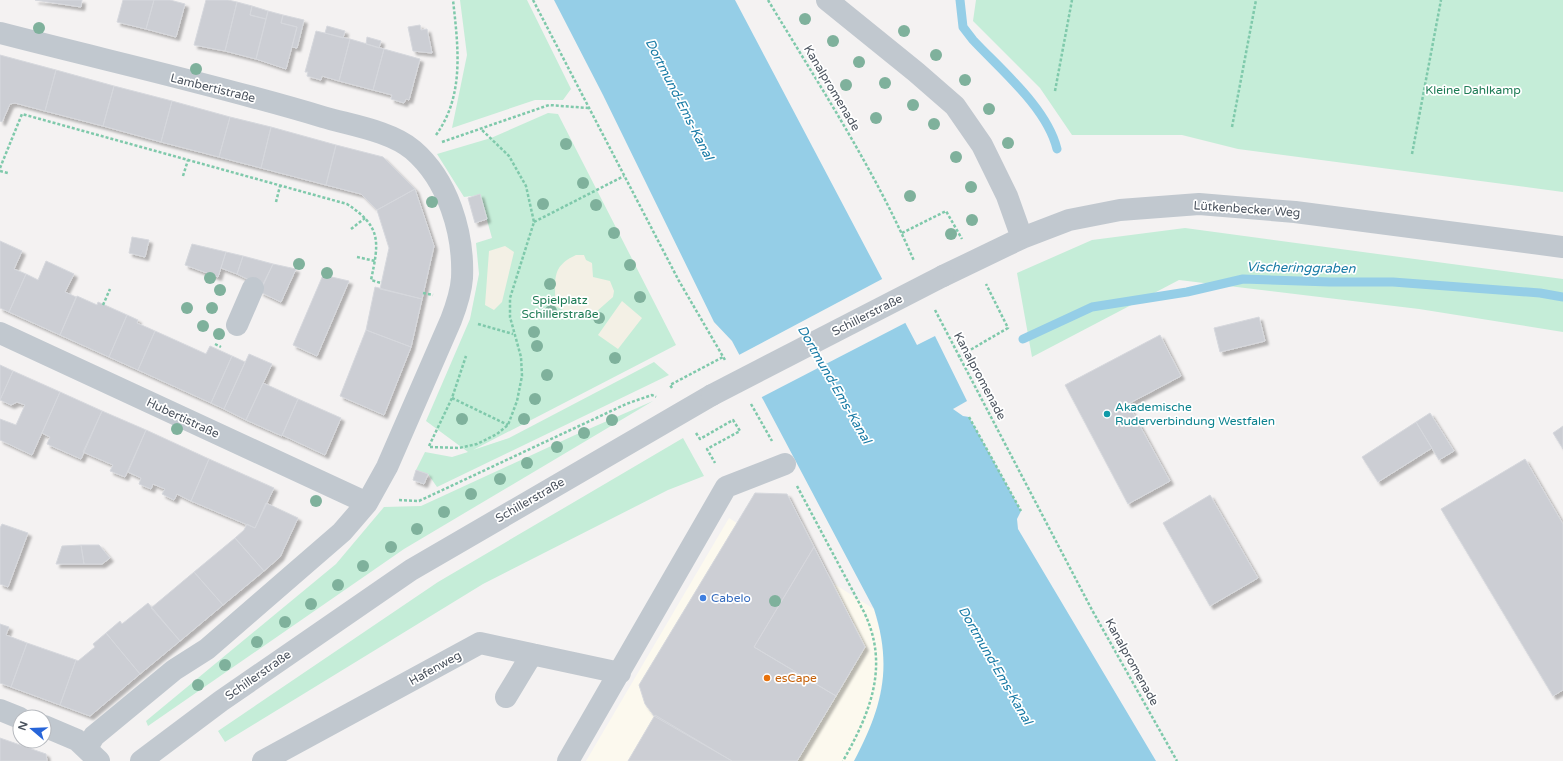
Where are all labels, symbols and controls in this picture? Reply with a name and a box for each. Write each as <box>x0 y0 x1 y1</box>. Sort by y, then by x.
water label: Dortmund-Ems-Kanal <box>642 36 717 164</box>
street label: Kanalpromenade <box>801 43 863 133</box>
street label: Lambertistraße <box>169 71 257 105</box>
park label: Kleine Dahlkamp <box>1425 83 1521 97</box>
street label: Lütkenbecker Weg <box>1193 198 1301 220</box>
water label: Vischeringgraben <box>1246 259 1357 277</box>
street label: Schillerstraße <box>829 291 905 339</box>
park label: Spielplatz Schillerstraße <box>521 293 599 321</box>
water label: Dortmund-Ems-Kanal <box>794 322 875 448</box>
street label: Kanalpromenade <box>951 330 1009 422</box>
street label: Hubertistraße <box>144 395 222 441</box>
place label: Akademische Ruderverbindung Westfalen <box>1115 400 1275 428</box>
marker: Akademische Ruderverbindung Westfalen <box>1102 409 1112 419</box>
street label: Schillerstraße <box>493 475 567 525</box>
place label: Cabelo <box>711 591 751 605</box>
marker: Cabelo <box>698 593 708 603</box>
water label: Dortmund-Ems-Kanal <box>955 603 1036 729</box>
street label: Kanalpromenade <box>1102 616 1162 708</box>
street label: Schillerstraße <box>222 647 294 703</box>
street label: Hafenweg <box>406 648 464 688</box>
place label: esCape <box>775 671 817 685</box>
marker: esCape <box>762 673 772 683</box>
north arrow <box>12 709 52 749</box>
text: N <box>15 720 31 732</box>

